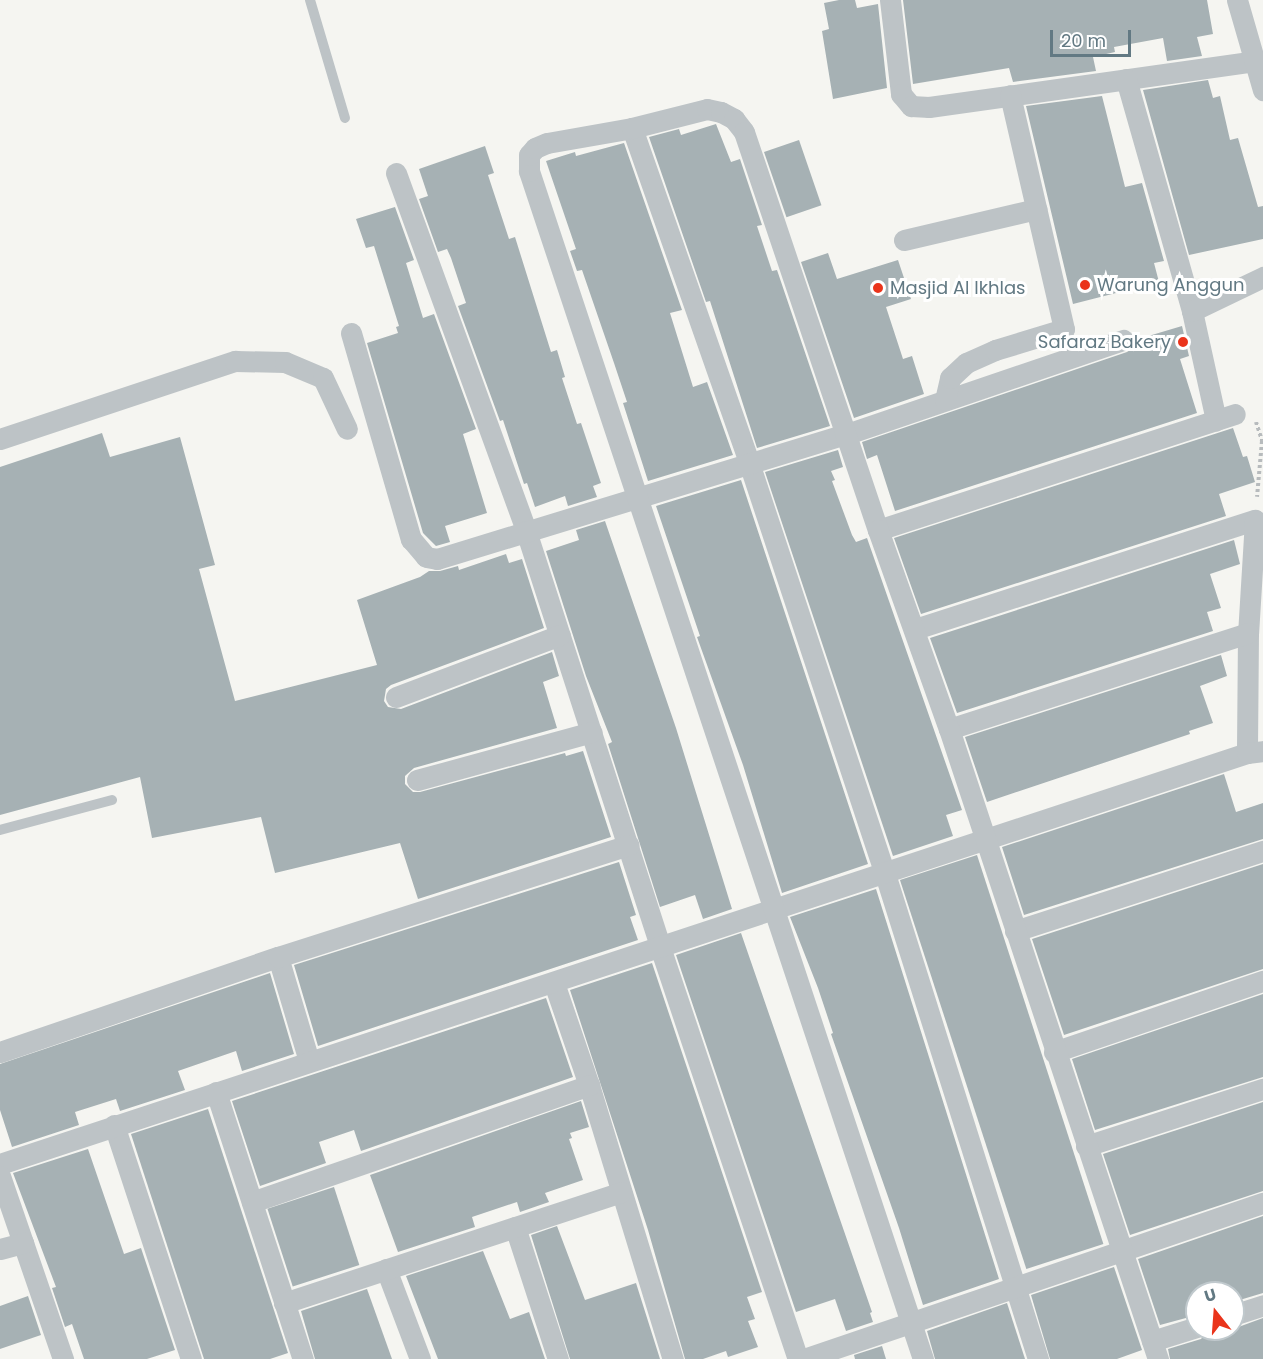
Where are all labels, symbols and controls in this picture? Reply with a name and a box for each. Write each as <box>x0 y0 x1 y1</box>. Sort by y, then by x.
scale bar <box>1053 18 1134 56</box>
text: 20 m <box>1061 28 1106 53</box>
place label: Warung Anggun <box>1097 274 1244 296</box>
place label: Masjid Al Ikhlas <box>890 277 1026 299</box>
marker: Warung Anggun <box>1078 278 1092 292</box>
marker: Masjid Al Ikhlas <box>871 281 885 295</box>
place label: Safaraz Bakery <box>1038 331 1171 353</box>
marker: Safaraz Bakery <box>1176 335 1190 349</box>
north arrow <box>1185 1281 1245 1341</box>
text: U <box>1201 1283 1219 1308</box>

